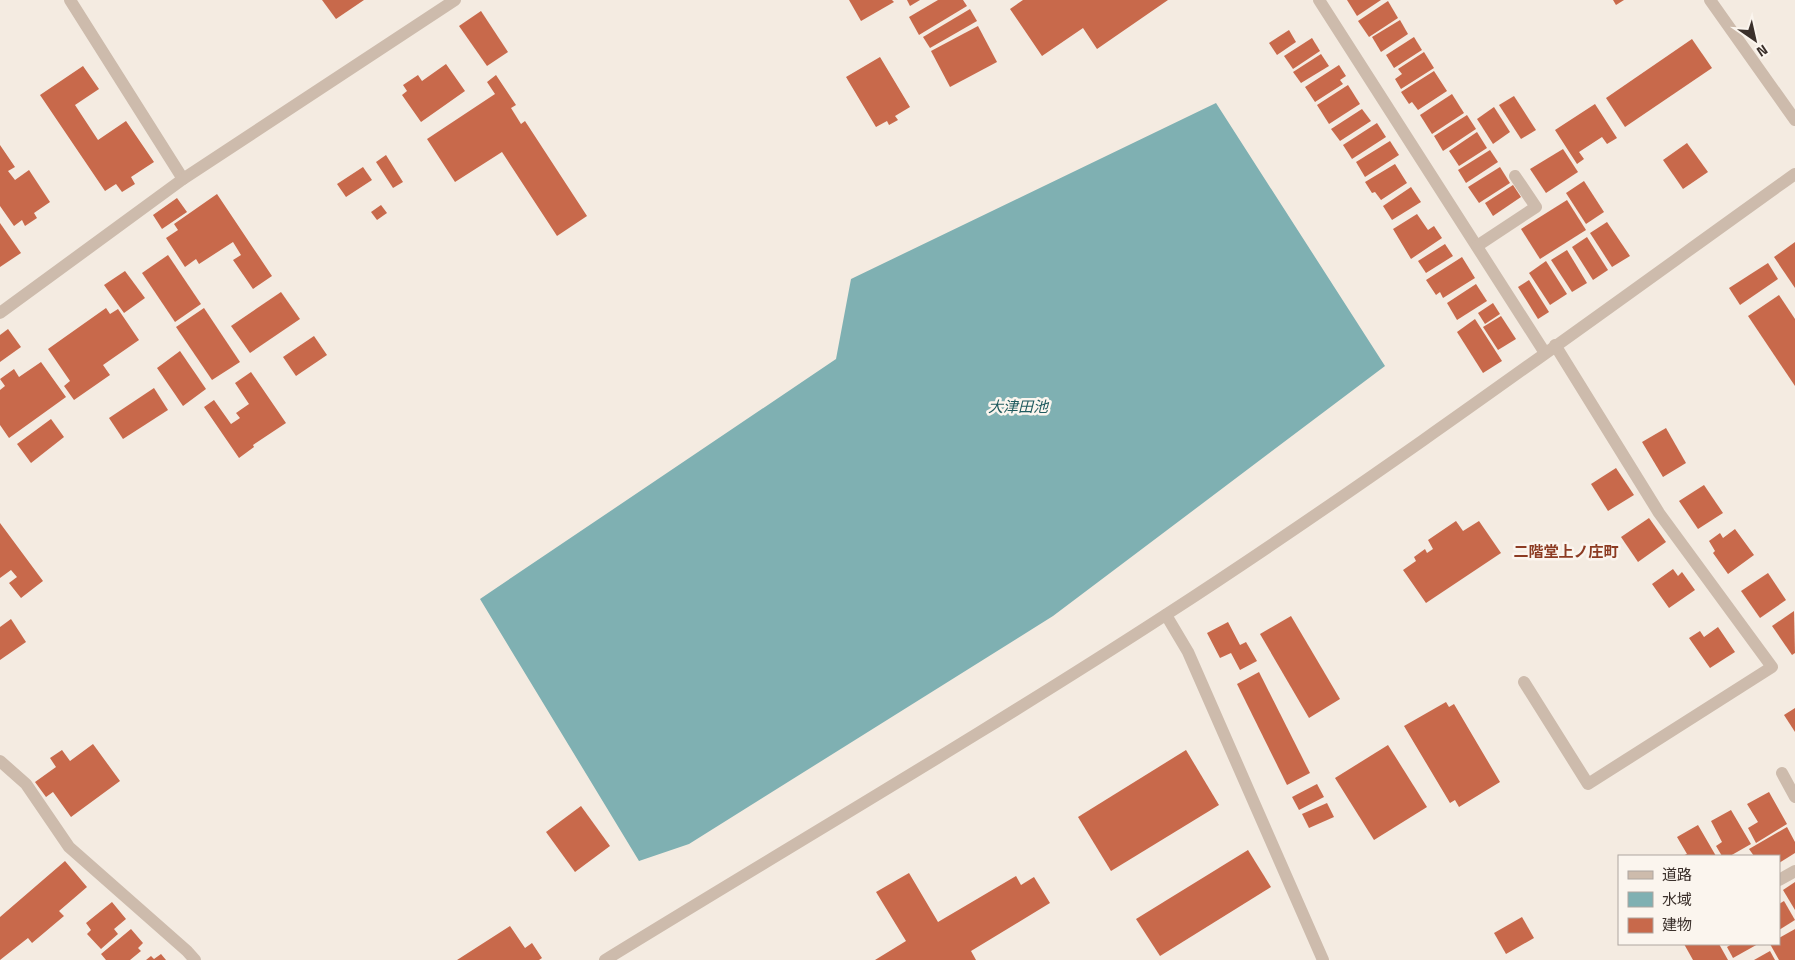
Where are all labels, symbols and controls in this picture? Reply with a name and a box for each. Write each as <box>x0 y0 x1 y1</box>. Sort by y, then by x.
north arrow <box>1730 15 1780 65</box>
text: N <box>1753 40 1772 63</box>
water label: 大津田池 <box>988 395 1050 418</box>
district label: 二階堂上ノ庄町 <box>1513 540 1619 563</box>
legend <box>1618 855 1780 945</box>
text: 道路 <box>1662 863 1692 886</box>
text: 水域 <box>1662 888 1692 911</box>
text: 建物 <box>1662 913 1692 936</box>

